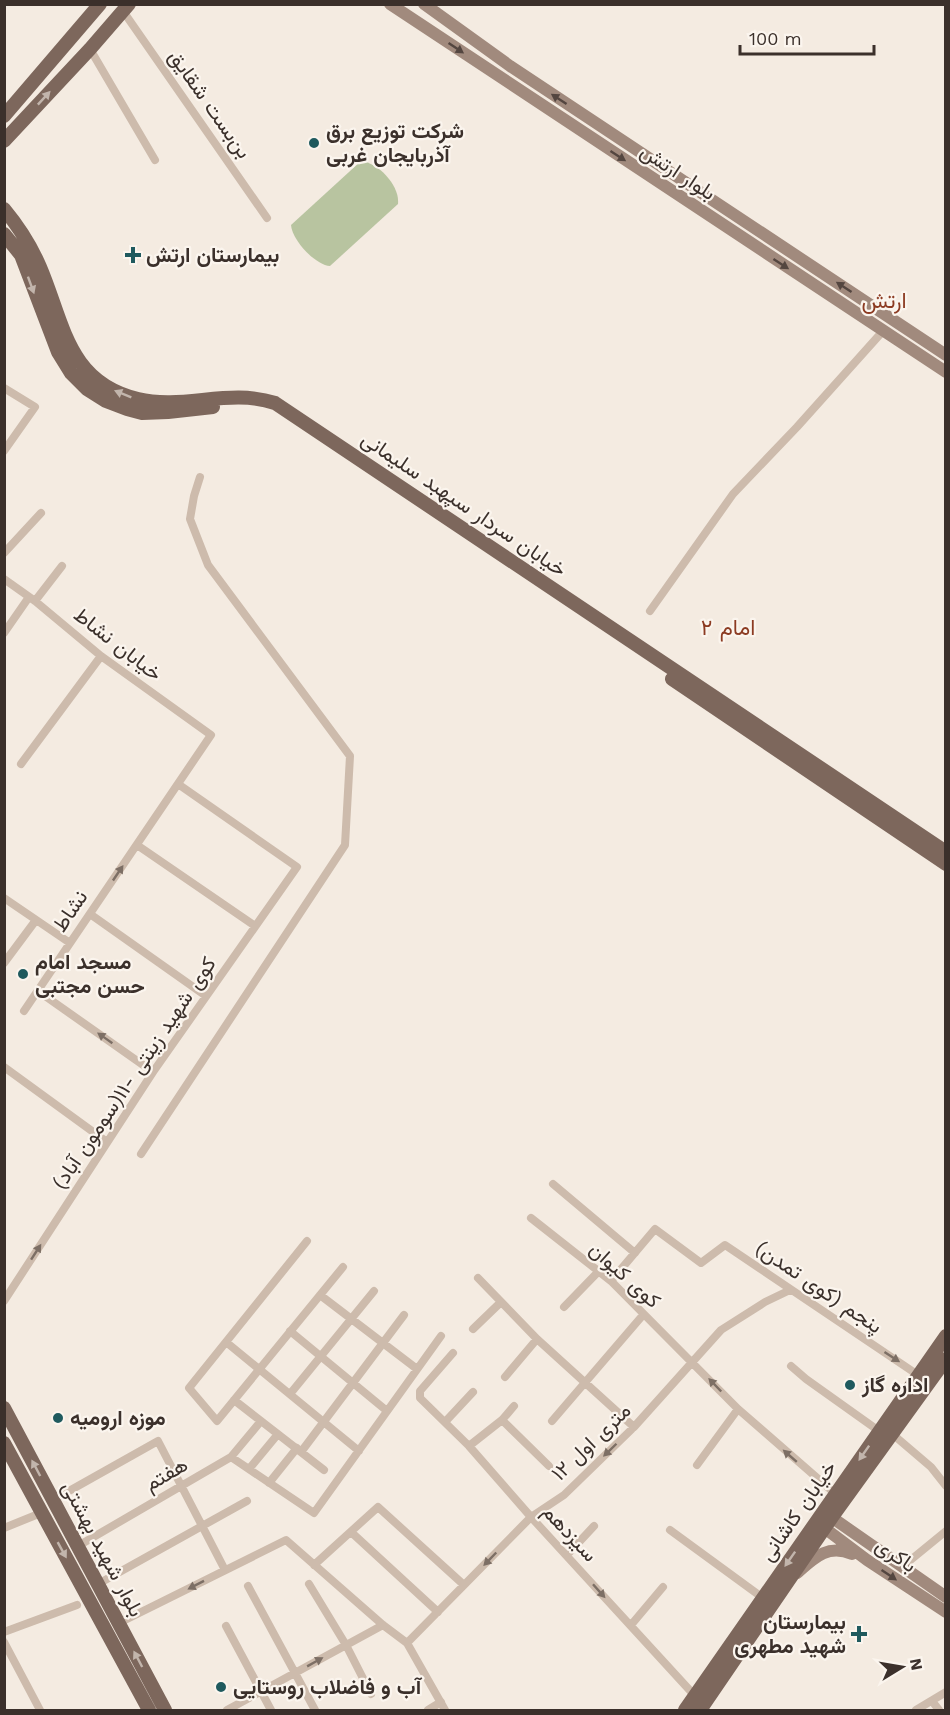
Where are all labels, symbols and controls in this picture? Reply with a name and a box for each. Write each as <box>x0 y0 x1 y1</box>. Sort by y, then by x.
scale bar <box>740 18 874 56</box>
text: 100 m <box>749 28 802 49</box>
one-way arrow <box>448 43 464 54</box>
street label: بن‌بست شقایق <box>164 44 257 163</box>
one-way arrow <box>37 91 51 105</box>
one-way arrow <box>551 93 567 104</box>
place label: شرکت توزیع برق آذربایجان غربی <box>326 118 464 168</box>
marker: شرکت توزیع برق آذربایجان غربی <box>307 136 321 150</box>
street label: بلوار ارتش <box>635 138 721 206</box>
one-way arrow <box>610 151 627 162</box>
place label: بیمارستان ارتش <box>146 242 279 268</box>
marker: بیمارستان ارتش <box>124 246 142 264</box>
one-way arrow <box>773 258 789 269</box>
one-way arrow <box>27 276 36 294</box>
one-way arrow <box>837 281 853 293</box>
district label: ارتش <box>861 288 907 314</box>
one-way arrow <box>114 389 132 399</box>
street label: خیابان سردار سپهبد سلیمانی <box>356 426 572 583</box>
street label: خیابان نشاط <box>69 601 167 686</box>
district label: امام ۲ <box>701 615 755 642</box>
one-way arrow <box>112 865 123 881</box>
street label: نشاط <box>47 885 92 936</box>
place label: مسجد امام حسن مجتبی <box>35 949 145 998</box>
street label: کوی شهید زینتی -۱۱(سومون آباد) <box>46 952 222 1194</box>
marker: مسجد امام حسن مجتبی <box>16 967 30 981</box>
one-way arrow <box>97 1032 113 1044</box>
street label: پنجم (کوی تمدن) <box>750 1235 887 1340</box>
street label: کوی کیوان <box>584 1236 666 1314</box>
one-way arrow <box>31 1243 42 1260</box>
one-way arrow <box>883 1352 900 1363</box>
place label: اداره گاز <box>861 1372 928 1398</box>
one-way arrow <box>708 1378 722 1393</box>
marker: اداره گاز <box>843 1378 857 1392</box>
street label: ۱۲ متری اول <box>546 1398 636 1486</box>
place label: موزه ارومیه <box>70 1405 166 1431</box>
marker: موزه ارومیه <box>51 1411 65 1425</box>
one-way arrow <box>603 1443 617 1457</box>
one-way arrow <box>858 1445 870 1461</box>
one-way arrow <box>783 1450 798 1463</box>
street label: هفتم <box>140 1451 193 1498</box>
street label: خیابان کاشانی <box>754 1456 841 1566</box>
one-way arrow <box>32 1460 41 1477</box>
street label: بلوار شهید بهشتی <box>56 1477 150 1621</box>
street label: سیزدهم <box>536 1499 603 1568</box>
street label: باکری <box>871 1532 921 1578</box>
one-way arrow <box>56 1542 67 1558</box>
one-way arrow <box>483 1551 497 1566</box>
one-way arrow <box>784 1551 796 1567</box>
one-way arrow <box>881 1569 897 1581</box>
one-way arrow <box>187 1580 204 1590</box>
one-way arrow <box>592 1583 606 1598</box>
place label: بیمارستان شهید مطهری <box>734 1609 846 1659</box>
marker: بیمارستان شهید مطهری <box>850 1625 868 1643</box>
north arrow <box>872 1637 932 1697</box>
one-way arrow <box>133 1650 143 1667</box>
one-way arrow <box>307 1657 324 1667</box>
text: N <box>906 1657 927 1672</box>
place label: آب و فاضلاب روستایی <box>233 1674 423 1700</box>
marker: آب و فاضلاب روستایی <box>214 1680 228 1694</box>

